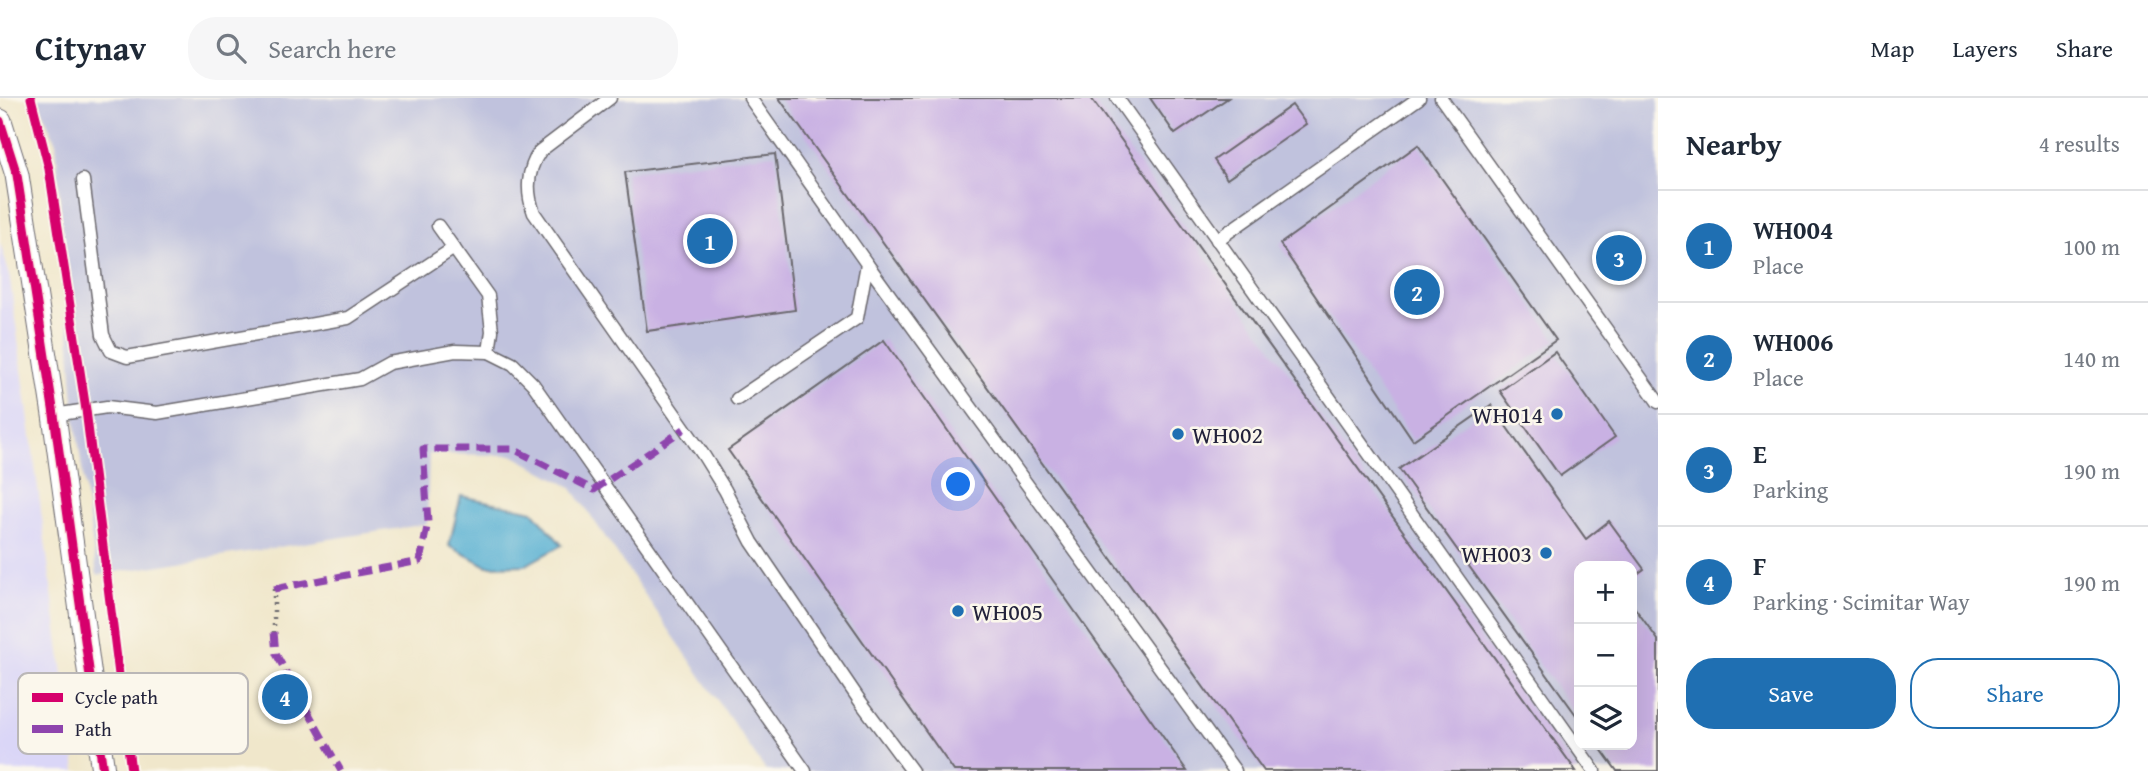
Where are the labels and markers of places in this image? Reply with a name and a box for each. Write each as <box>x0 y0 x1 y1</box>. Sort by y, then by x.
pin: 1 <box>687 215 733 267</box>
pin: 3 <box>1596 232 1642 284</box>
pin: 2 <box>1394 266 1440 318</box>
place label: WH014 <box>1472 397 1543 432</box>
marker: WH014 <box>1549 406 1565 422</box>
place label: WH002 <box>1192 417 1263 452</box>
marker: WH002 <box>1170 426 1186 442</box>
place label: WH003 <box>1461 536 1532 571</box>
marker: WH003 <box>1538 545 1554 561</box>
place label: WH005 <box>972 594 1043 629</box>
marker: WH005 <box>950 603 966 619</box>
pin: 4 <box>262 671 308 723</box>

